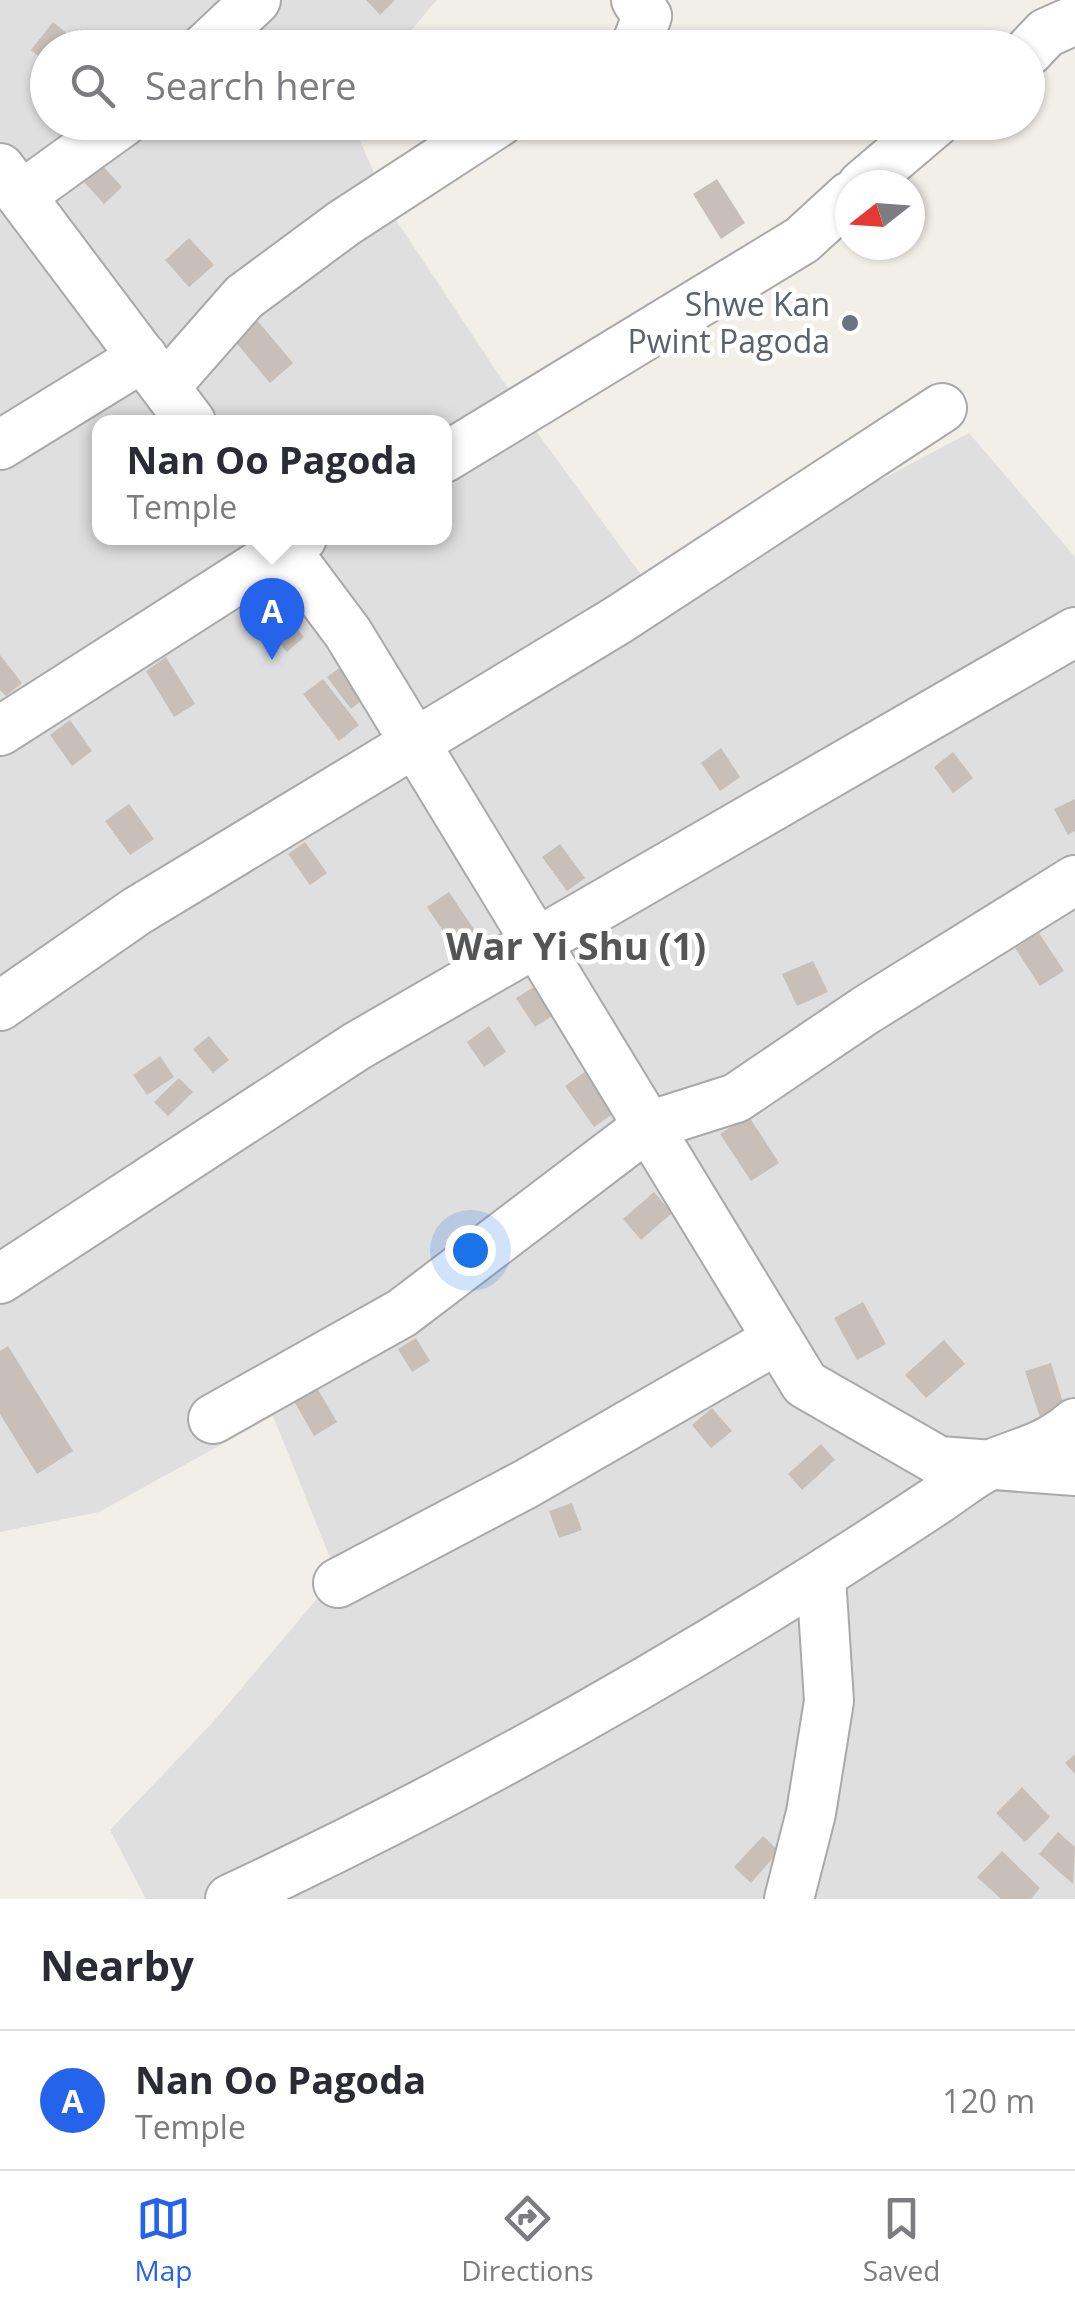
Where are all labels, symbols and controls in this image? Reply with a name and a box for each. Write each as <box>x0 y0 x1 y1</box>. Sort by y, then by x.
search box <box>30 30 1045 140</box>
icon: search <box>65 58 120 113</box>
text: Search here <box>145 59 357 111</box>
north arrow <box>835 170 925 260</box>
place label: Shwe Kan Pwint Pagoda <box>628 282 830 362</box>
marker: Shwe Kan Pwint Pagoda <box>839 312 861 334</box>
popup <box>92 415 452 545</box>
text: Nan Oo Pagoda <box>126 433 418 485</box>
text: Temple <box>126 485 237 528</box>
pin: A <box>240 578 304 660</box>
district label: War Yi Shu (1) <box>446 919 706 971</box>
your location <box>445 1225 496 1276</box>
text: Nearby <box>40 1936 194 1993</box>
text: Nan Oo Pagoda <box>135 2053 426 2105</box>
text: A <box>61 2079 84 2122</box>
text: 120 m <box>942 2079 1035 2122</box>
text: Temple <box>135 2105 246 2148</box>
tab: Map <box>134 2191 192 2289</box>
tab: Directions <box>461 2191 594 2289</box>
tab: Saved <box>863 2191 940 2289</box>

